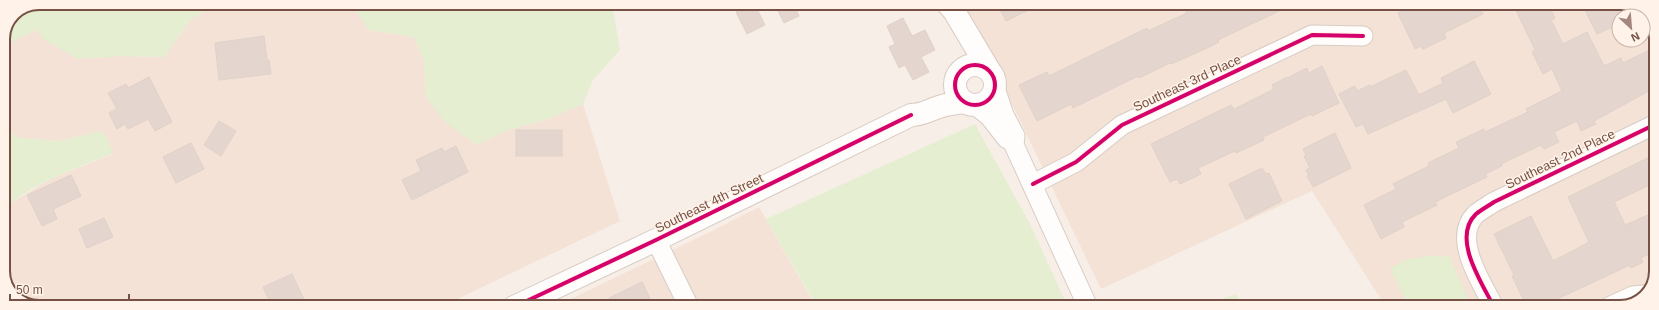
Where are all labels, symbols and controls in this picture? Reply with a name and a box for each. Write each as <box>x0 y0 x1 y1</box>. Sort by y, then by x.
north arrow <box>1611 8 1651 48</box>
text: N <box>1629 30 1642 44</box>
street label: Southeast 3rd Place <box>1131 51 1243 115</box>
street label: Southeast 2nd Place <box>1503 126 1617 192</box>
street label: Southeast 4th Street <box>652 170 766 236</box>
scale bar <box>10 276 129 302</box>
text: 50 m <box>16 283 43 297</box>

